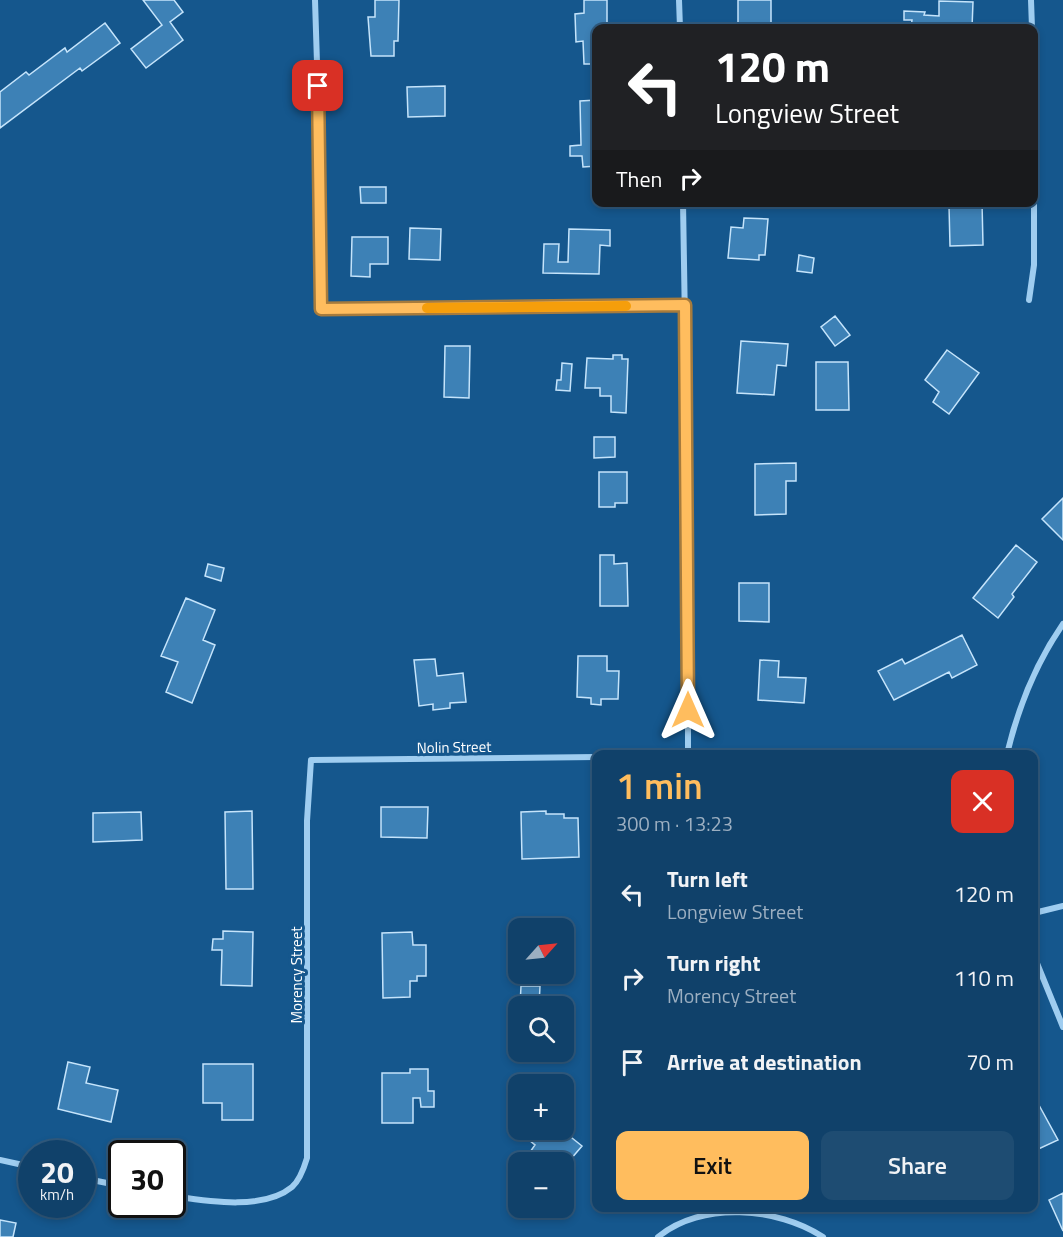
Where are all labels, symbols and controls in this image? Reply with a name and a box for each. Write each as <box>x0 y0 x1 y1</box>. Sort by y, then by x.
text: 120 m <box>715 34 830 98</box>
icon: left <box>616 48 694 126</box>
pin <box>292 60 343 111</box>
icon: arrive <box>301 69 334 102</box>
text: Longview Street <box>715 92 899 133</box>
text: Then <box>616 162 662 196</box>
icon: right <box>674 162 707 195</box>
position arrow <box>656 678 720 742</box>
street label: Nolin Street <box>416 735 492 759</box>
text: 1 min <box>616 758 703 813</box>
button: close <box>951 770 1014 833</box>
text: 300 m · 13:23 <box>616 808 733 839</box>
text: Turn left <box>667 862 748 896</box>
text: 120 m <box>954 877 1014 911</box>
icon: left <box>616 878 649 911</box>
text: Longview Street <box>667 896 803 927</box>
north arrow <box>508 918 574 984</box>
map controls <box>508 918 574 1218</box>
street label: Morency Street <box>285 926 308 1023</box>
text: Turn right <box>667 946 761 980</box>
text: 110 m <box>954 961 1014 995</box>
icon: right <box>616 962 649 995</box>
text: Morency Street <box>667 980 796 1011</box>
button: search <box>508 996 574 1062</box>
text: Arrive at destination <box>667 1045 862 1079</box>
text: 70 m <box>966 1045 1014 1079</box>
icon: arrive <box>616 1046 649 1079</box>
button: + <box>508 1074 574 1140</box>
button: Exit <box>616 1131 809 1200</box>
button: Share <box>821 1131 1014 1200</box>
speed limit sign: 30 <box>108 1140 186 1218</box>
text: 20 <box>40 1149 74 1195</box>
button: − <box>508 1152 574 1218</box>
text: km/h <box>40 1183 74 1206</box>

